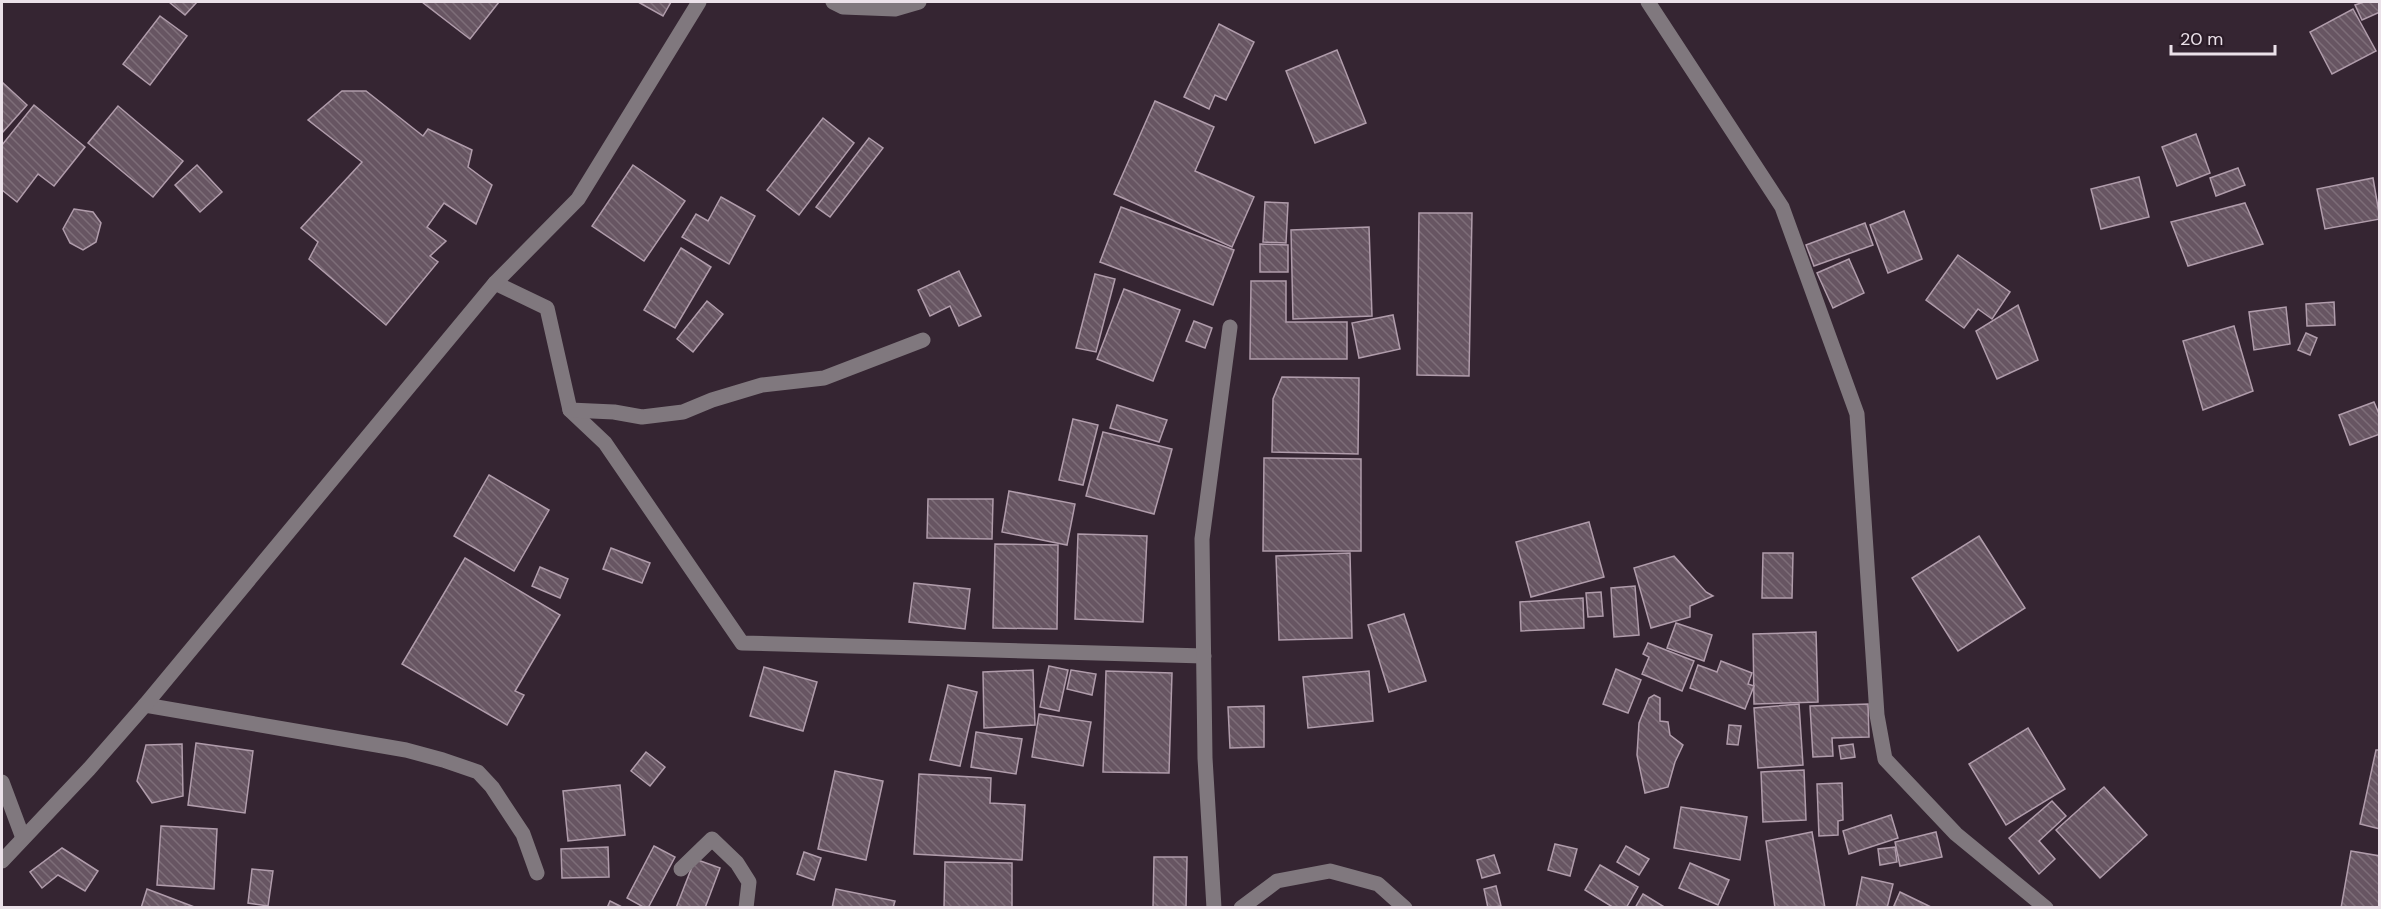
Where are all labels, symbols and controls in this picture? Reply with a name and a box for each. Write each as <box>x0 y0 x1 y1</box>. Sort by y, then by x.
scale bar <box>2171 18 2274 56</box>
text: 20 m <box>2180 27 2223 51</box>

